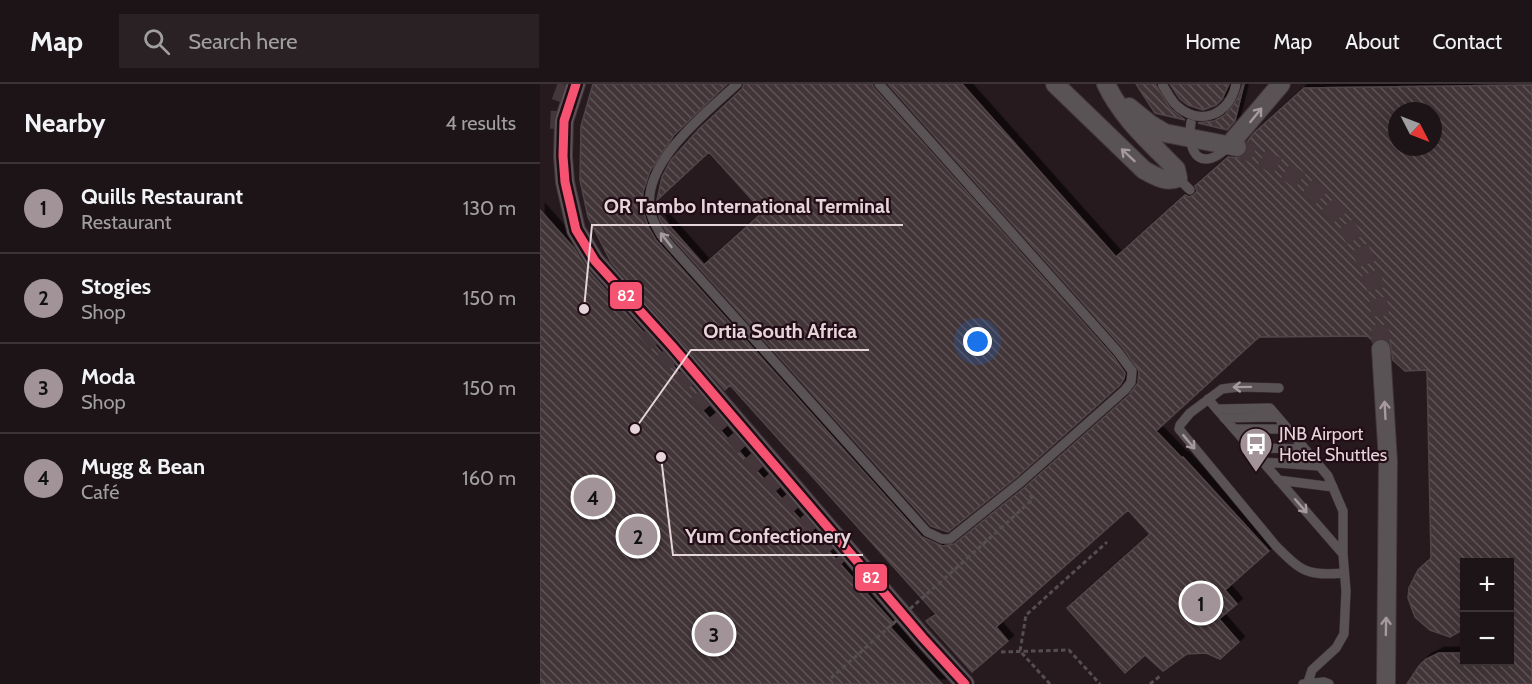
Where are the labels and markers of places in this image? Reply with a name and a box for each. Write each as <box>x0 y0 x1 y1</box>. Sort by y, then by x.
callout: OR Tambo International Terminal <box>592 187 903 225</box>
callout: Ortia South Africa <box>691 312 869 350</box>
place label: JNB Airport Hotel Shuttles <box>1278 423 1387 466</box>
bus stop icon: JNB Airport Hotel Shuttles <box>1238 426 1274 473</box>
pin: 4 <box>574 474 612 520</box>
pin: 2 <box>618 514 658 558</box>
callout: Yum Confectionery <box>673 517 863 555</box>
pin: 1 <box>1182 580 1220 626</box>
pin: 3 <box>694 612 734 656</box>

